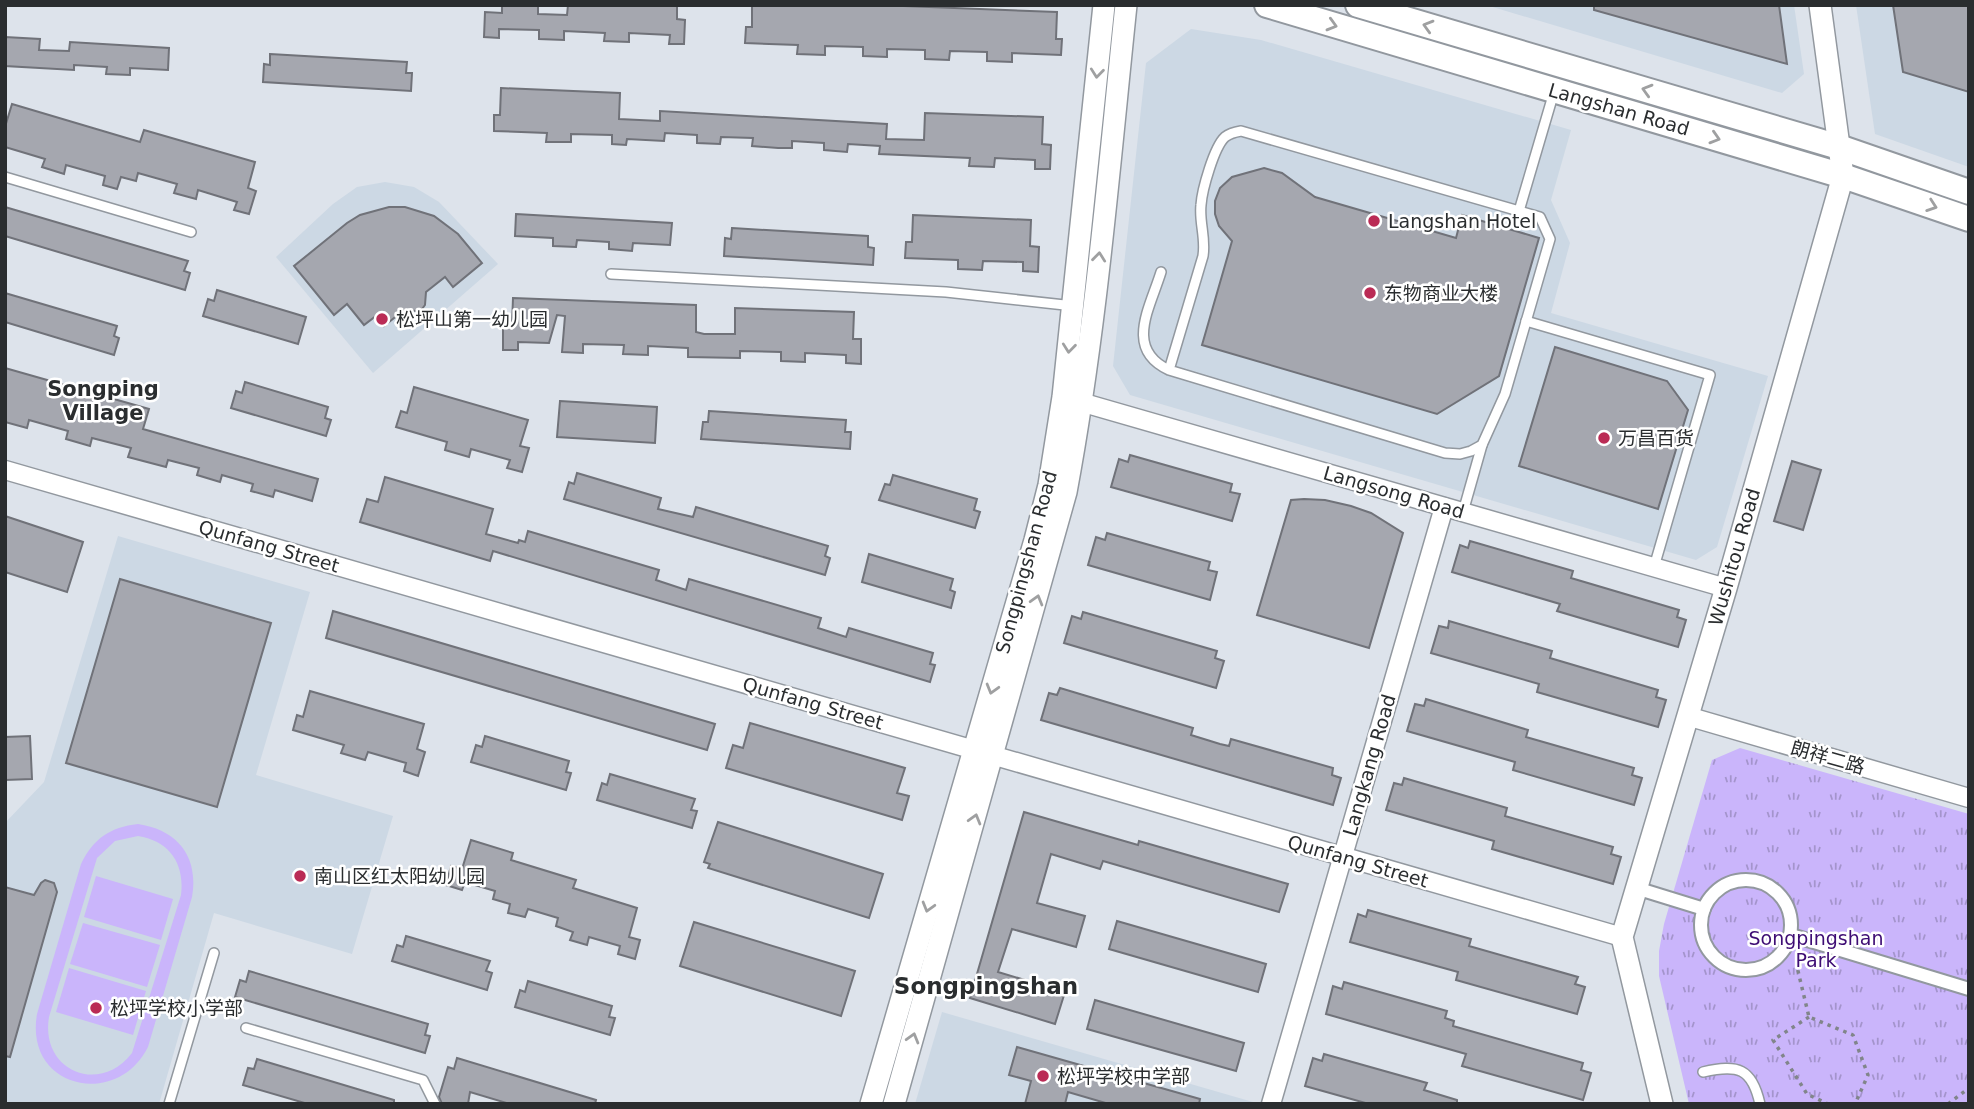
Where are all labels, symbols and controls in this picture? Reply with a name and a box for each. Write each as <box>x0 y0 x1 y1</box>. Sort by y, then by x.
one-way arrow <box>1326 16 1338 31</box>
one-way arrow <box>1423 19 1435 34</box>
one-way arrow <box>1090 68 1105 79</box>
street label: Langshan Road <box>1546 78 1692 140</box>
one-way arrow <box>1641 84 1653 99</box>
one-way arrow <box>1709 129 1721 144</box>
one-way arrow <box>1925 198 1937 212</box>
place label: Langshan Hotel <box>1388 210 1536 232</box>
marker: Langshan Hotel <box>1366 213 1382 229</box>
one-way arrow <box>1091 251 1106 262</box>
place label: 东物商业大楼 <box>1384 282 1498 304</box>
marker: 东物商业大楼 <box>1362 285 1378 301</box>
place label: 松坪山第一幼儿园 <box>396 308 548 330</box>
marker: 松坪山第一幼儿园 <box>374 311 390 327</box>
one-way arrow <box>1061 342 1076 354</box>
district label: Songping Village <box>47 377 159 425</box>
place label: 万昌百货 <box>1618 427 1694 449</box>
marker: 万昌百货 <box>1596 430 1612 446</box>
street label: Langsong Road <box>1321 461 1467 523</box>
street label: Songpingshan Road <box>991 468 1061 656</box>
street label: Wushitou Road <box>1704 486 1764 628</box>
street label: Qunfang Street <box>196 515 342 577</box>
one-way arrow <box>1029 595 1043 607</box>
street label: Qunfang Street <box>740 672 886 734</box>
one-way arrow <box>985 683 1000 695</box>
street label: Langkang Road <box>1338 692 1400 838</box>
street label: 朗祥二路 <box>1788 736 1868 778</box>
one-way arrow <box>967 814 981 826</box>
street label: Qunfang Street <box>1285 830 1431 892</box>
place label: 南山区红太阳幼儿园 <box>314 865 485 887</box>
marker: 南山区红太阳幼儿园 <box>292 868 308 884</box>
one-way arrow <box>921 901 936 913</box>
park label: Songpingshan Park <box>1749 927 1883 971</box>
district label: Songpingshan <box>894 973 1078 999</box>
place label: 松坪学校小学部 <box>110 997 243 1019</box>
marker: 松坪学校小学部 <box>88 1000 104 1016</box>
one-way arrow <box>904 1032 919 1044</box>
place label: 松坪学校中学部 <box>1057 1065 1190 1087</box>
marker: 松坪学校中学部 <box>1035 1068 1051 1084</box>

